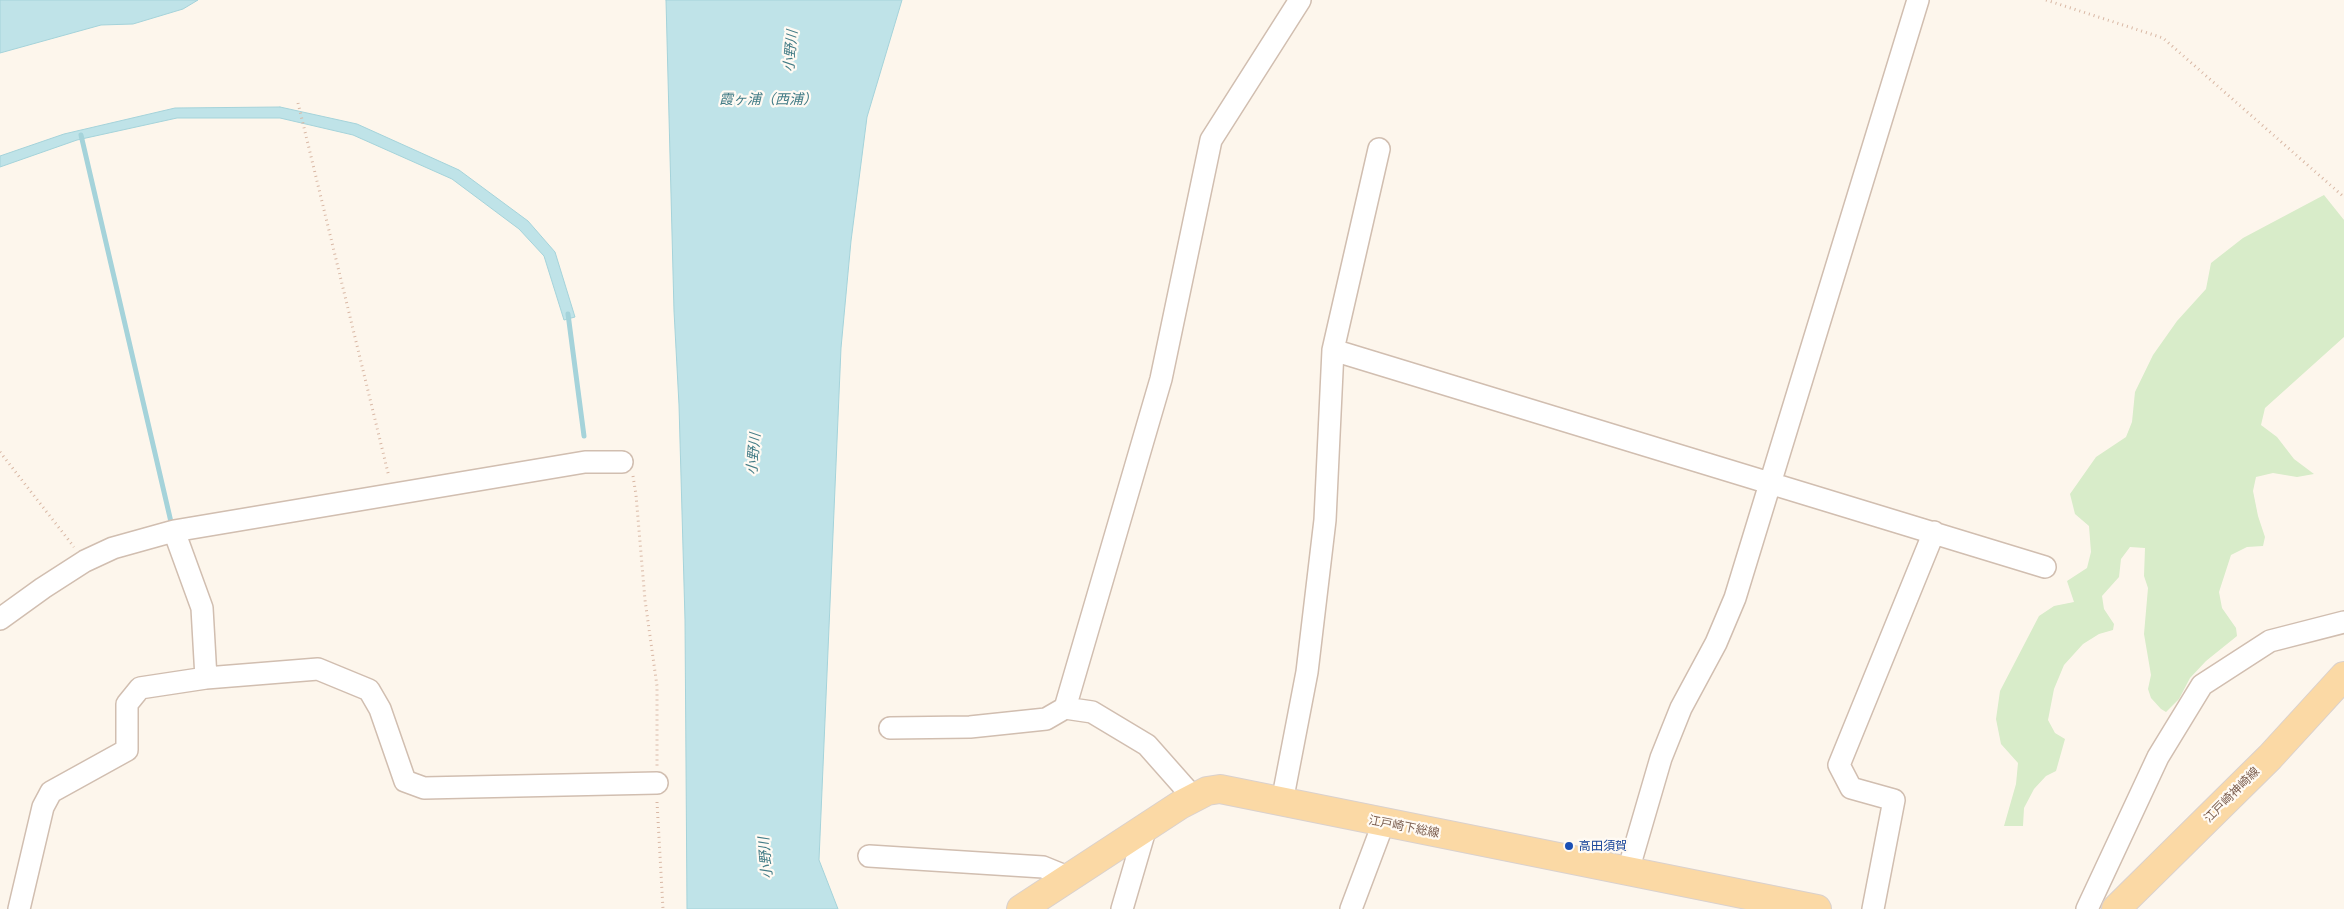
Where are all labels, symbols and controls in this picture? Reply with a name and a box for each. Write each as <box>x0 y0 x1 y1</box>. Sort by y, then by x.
water label: 小野川 <box>781 29 801 73</box>
water label: 霞ヶ浦（西浦） <box>719 92 817 108</box>
water label: 小野川 <box>744 432 764 476</box>
street label: 江戸崎神崎線 <box>2201 764 2263 826</box>
street label: 江戸崎下総線 <box>1367 813 1441 841</box>
water label: 小野川 <box>756 836 776 880</box>
place label: 高田須賀 <box>1579 839 1627 853</box>
marker: 高田須賀 <box>1563 840 1575 852</box>

